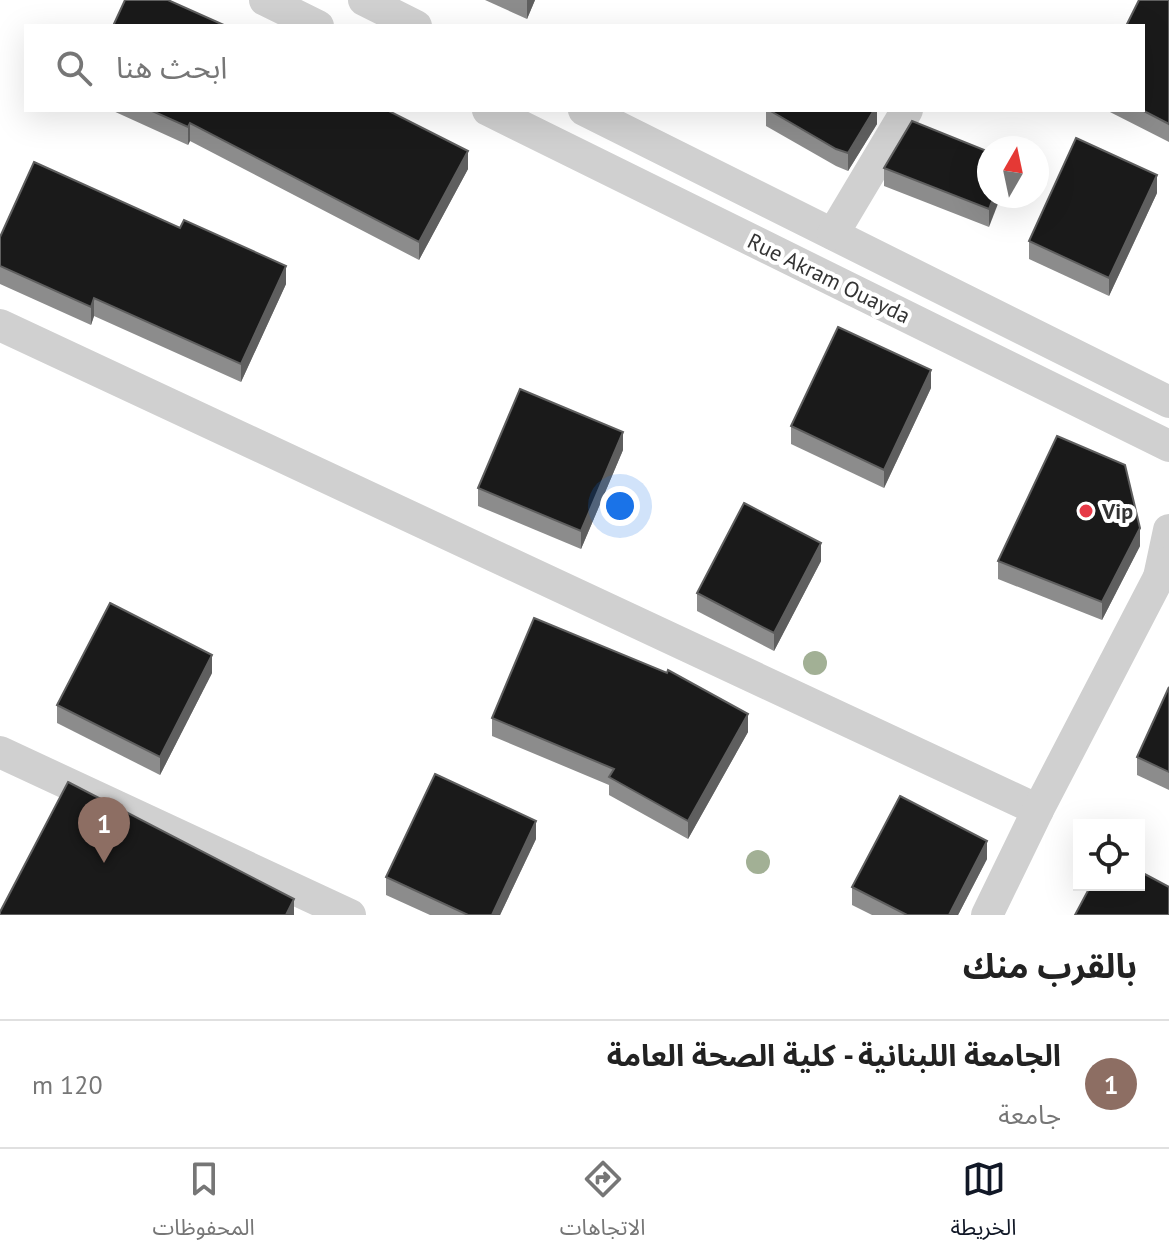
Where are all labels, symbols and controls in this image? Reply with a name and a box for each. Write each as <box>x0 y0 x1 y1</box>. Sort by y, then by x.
search box <box>24 24 1145 112</box>
icon: search <box>52 46 96 90</box>
text: ابحث هنا <box>116 47 227 86</box>
north arrow <box>977 136 1049 208</box>
street label: Rue Akram Ouayda <box>743 227 915 329</box>
your location <box>600 486 640 526</box>
place label: Vip <box>1101 497 1133 525</box>
marker: Vip <box>1077 502 1095 520</box>
pin: 1 <box>78 797 130 863</box>
map controls <box>1073 819 1145 891</box>
button: locate <box>1073 819 1145 891</box>
text: بالقرب منك <box>963 943 1137 987</box>
text: الجامعة اللبنانية - كلية الصحة العامة <box>607 1035 1061 1074</box>
text: 120 m <box>32 1068 103 1101</box>
text: 1 <box>1104 1068 1118 1101</box>
text: جامعة <box>998 1098 1061 1131</box>
tab: المحفوظات <box>153 1157 255 1251</box>
tab: الاتجاهات <box>560 1157 646 1251</box>
tab: الخريطة <box>951 1157 1017 1251</box>

